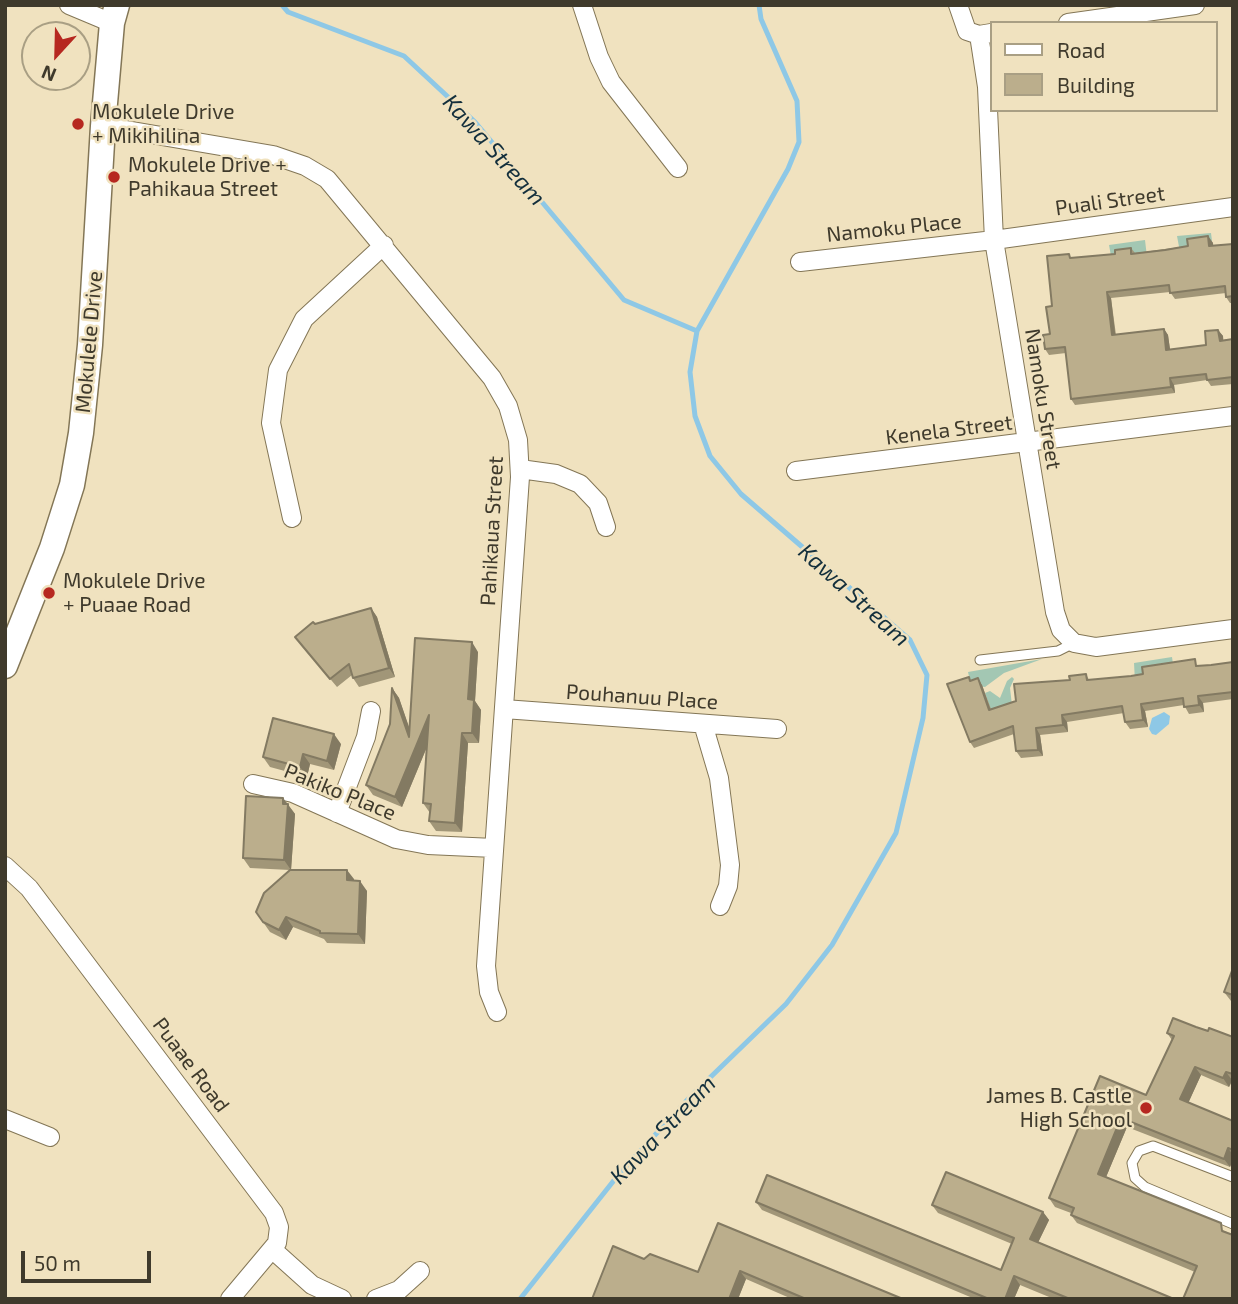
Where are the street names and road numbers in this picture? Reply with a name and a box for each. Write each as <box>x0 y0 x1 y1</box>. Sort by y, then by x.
street label: Puali Street <box>1054 181 1166 221</box>
street label: Namoku Place <box>825 208 963 248</box>
street label: Mokulele Drive <box>70 270 108 414</box>
street label: Namoku Street <box>1019 327 1067 471</box>
street label: Kenela Street <box>884 410 1014 450</box>
street label: Pahikaua Street <box>475 455 509 607</box>
street label: Pouhanuu Place <box>565 679 719 715</box>
street label: Pakiko Place <box>280 758 400 826</box>
street label: Puaae Road <box>147 1013 235 1117</box>

